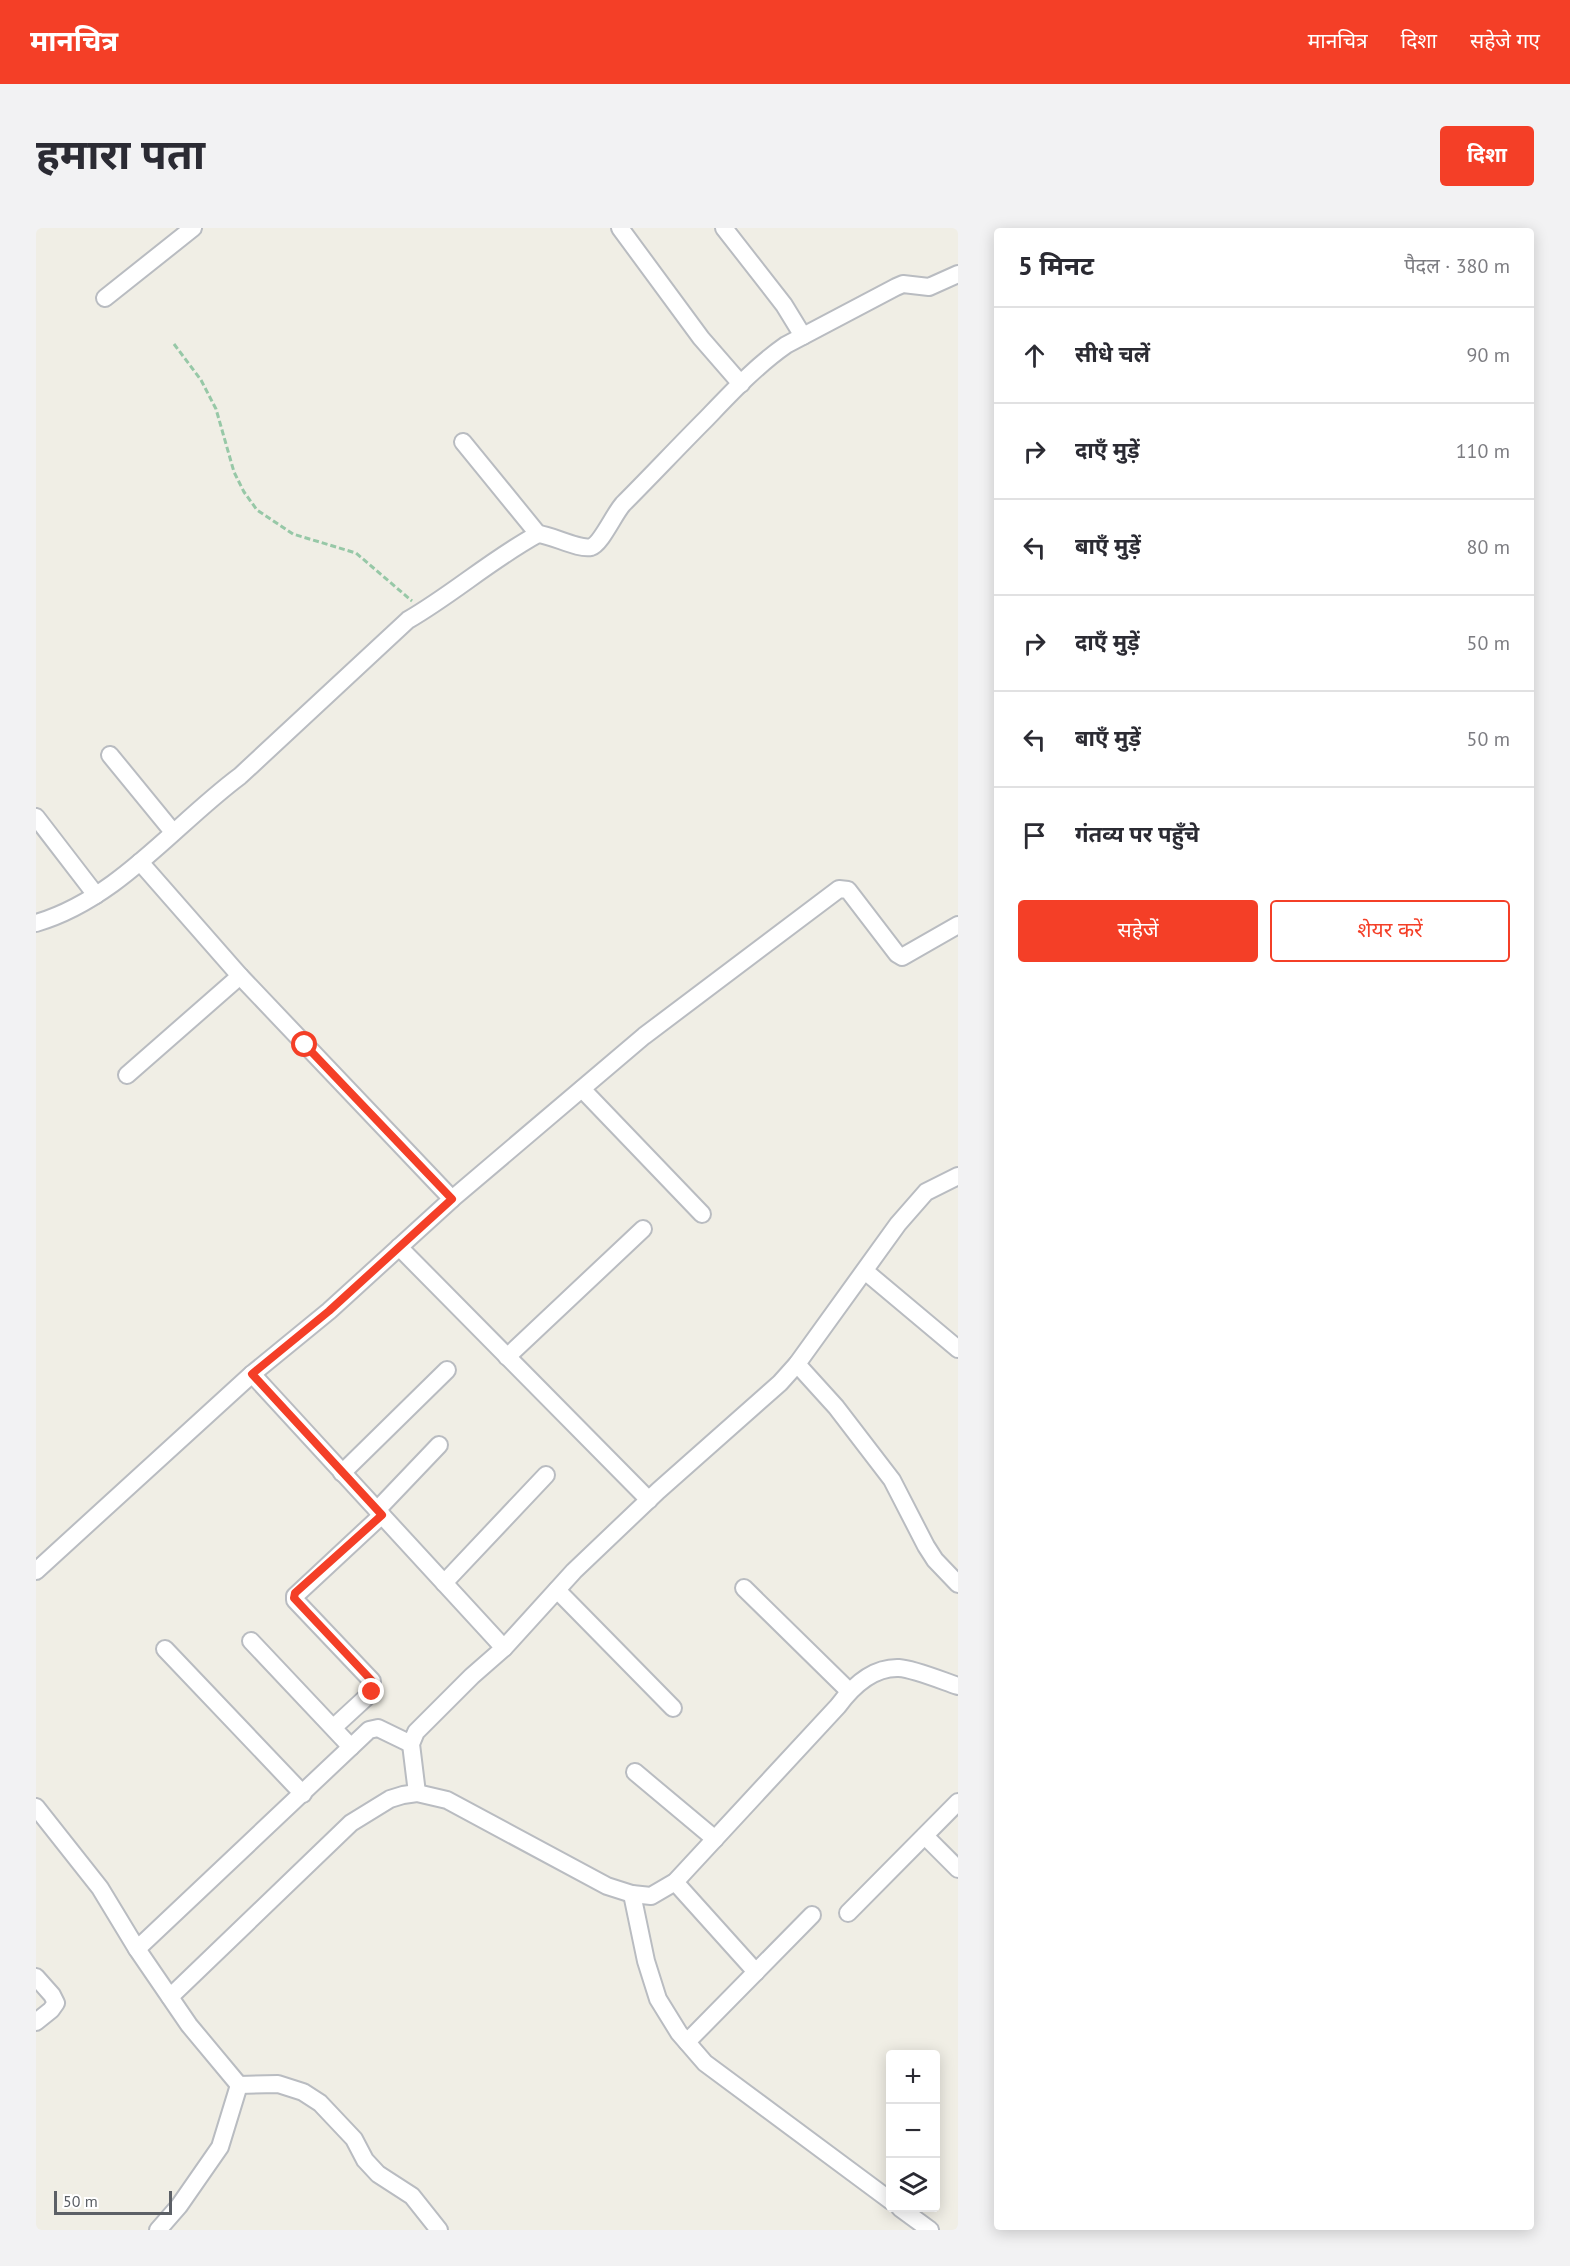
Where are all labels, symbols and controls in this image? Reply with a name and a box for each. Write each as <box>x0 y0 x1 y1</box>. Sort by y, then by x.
text: मानचित्र <box>30 22 118 59</box>
text: मानचित्र <box>1308 27 1368 54</box>
text: दिशा <box>1401 27 1437 54</box>
text: सहेजे गए <box>1470 27 1540 54</box>
text: हमारा पता <box>36 126 205 181</box>
button: दिशा <box>1440 126 1534 186</box>
text: 5 मिनट <box>1018 249 1094 282</box>
text: पैदल · 380 m <box>1404 253 1510 279</box>
icon: ahead <box>1018 339 1051 372</box>
text: सीधे चलें <box>1075 340 1150 368</box>
text: 90 m <box>1467 342 1510 368</box>
icon: right <box>1018 435 1051 468</box>
text: दाएँ मुड़ें <box>1075 436 1140 464</box>
text: 110 m <box>1456 438 1510 464</box>
icon: left <box>1018 531 1051 564</box>
text: बाएँ मुड़ें <box>1075 532 1141 560</box>
text: 80 m <box>1467 534 1510 560</box>
icon: right <box>1018 627 1051 660</box>
text: दाएँ मुड़ें <box>1075 628 1140 656</box>
text: 50 m <box>1467 630 1510 656</box>
icon: left <box>1018 723 1051 756</box>
text: बाएँ मुड़ें <box>1075 724 1141 752</box>
text: 50 m <box>1467 726 1510 752</box>
icon: arrive <box>1018 819 1051 852</box>
text: गंतव्य पर पहुँचे <box>1075 820 1199 848</box>
button: सहेजें <box>1018 900 1258 962</box>
button: शेयर करें <box>1270 900 1510 962</box>
route start <box>291 1031 317 1057</box>
route end <box>358 1678 384 1704</box>
map controls <box>886 2050 940 2212</box>
button: + <box>886 2050 940 2104</box>
button: − <box>886 2104 940 2158</box>
button: layers <box>886 2158 940 2212</box>
scale bar <box>54 2188 172 2216</box>
text: 50 m <box>63 2191 98 2211</box>

